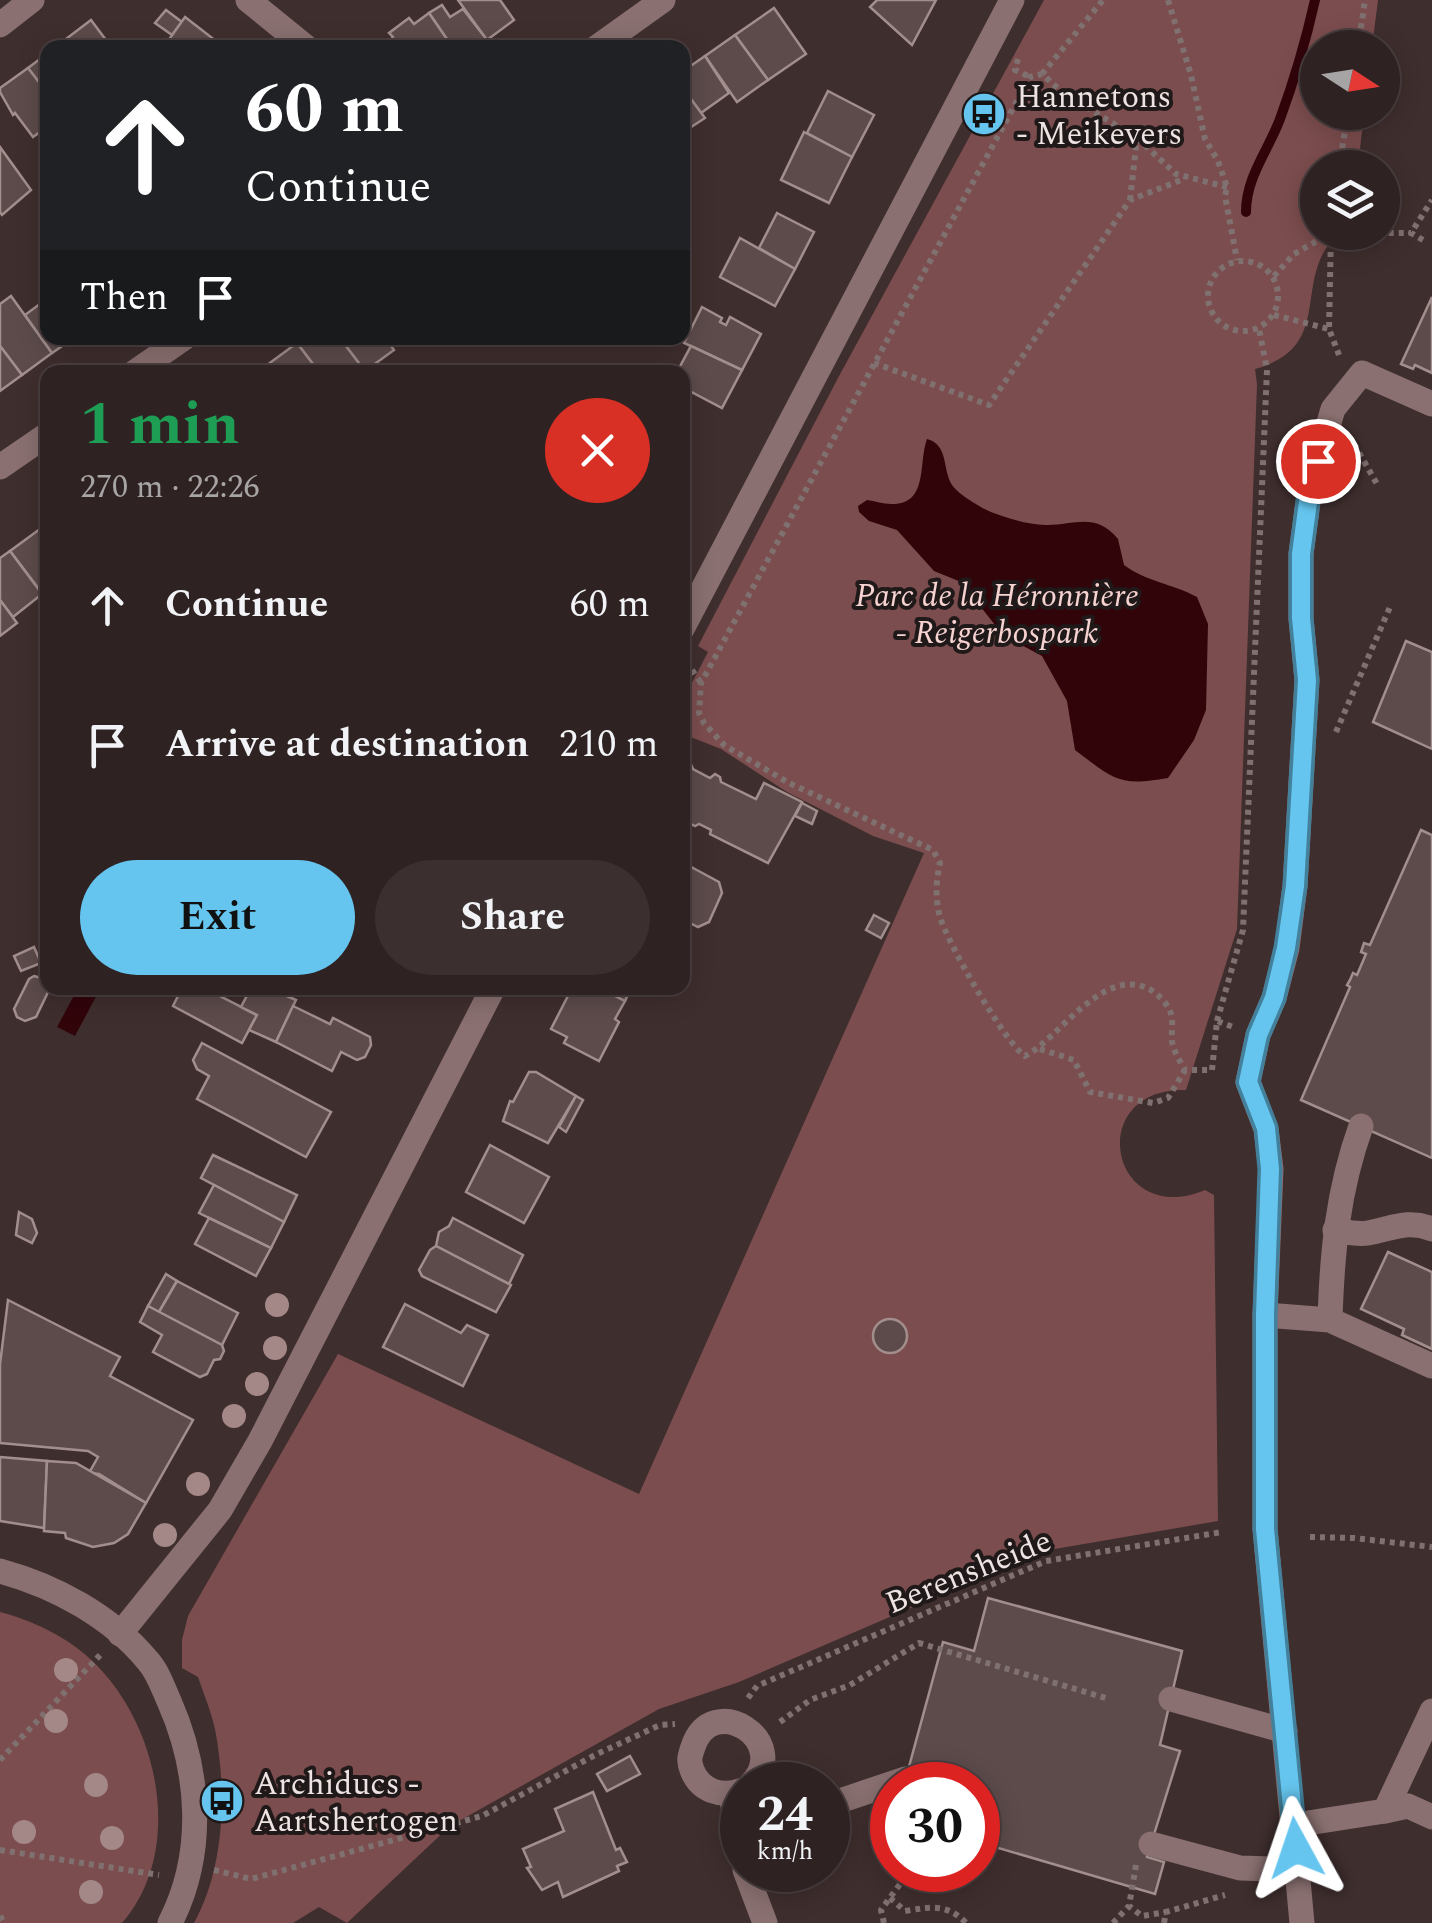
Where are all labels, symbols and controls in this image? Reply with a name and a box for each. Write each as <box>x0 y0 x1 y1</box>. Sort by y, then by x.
north arrow <box>1300 30 1400 130</box>
map controls <box>1300 30 1400 250</box>
text: 60 m <box>245 57 404 163</box>
place label: Hannetons - Meikevers <box>1016 73 1182 159</box>
icon: ahead <box>80 80 210 210</box>
bus stop icon: Hannetons - Meikevers <box>961 91 1007 137</box>
button: layers <box>1300 150 1400 250</box>
text: Continue <box>245 153 431 222</box>
text: Then <box>80 269 168 327</box>
icon: arrive <box>188 270 243 325</box>
text: 1 min <box>80 379 240 471</box>
button: close <box>545 398 650 503</box>
pin <box>1276 419 1361 504</box>
icon: arrive <box>1291 434 1346 489</box>
text: 270 m · 22:26 <box>80 463 260 512</box>
park label: Parc de la Héronnière - Reigerbospark <box>855 572 1139 658</box>
text: Continue <box>165 576 328 634</box>
text: 60 m <box>570 576 650 634</box>
icon: ahead <box>80 578 135 633</box>
text: Arrive at destination <box>165 716 529 774</box>
text: 210 m <box>559 716 658 774</box>
icon: arrive <box>80 718 135 773</box>
button: Exit <box>80 860 355 975</box>
button: Share <box>375 860 650 975</box>
street label: Berensheide <box>878 1517 1059 1628</box>
place label: Archiducs - Aartshertogen <box>254 1760 458 1846</box>
speed limit sign: 30 <box>870 1762 1000 1892</box>
text: 24 <box>757 1777 813 1853</box>
bus stop icon: Archiducs - Aartshertogen <box>199 1778 245 1824</box>
position arrow <box>1244 1796 1348 1900</box>
text: km/h <box>757 1833 813 1871</box>

